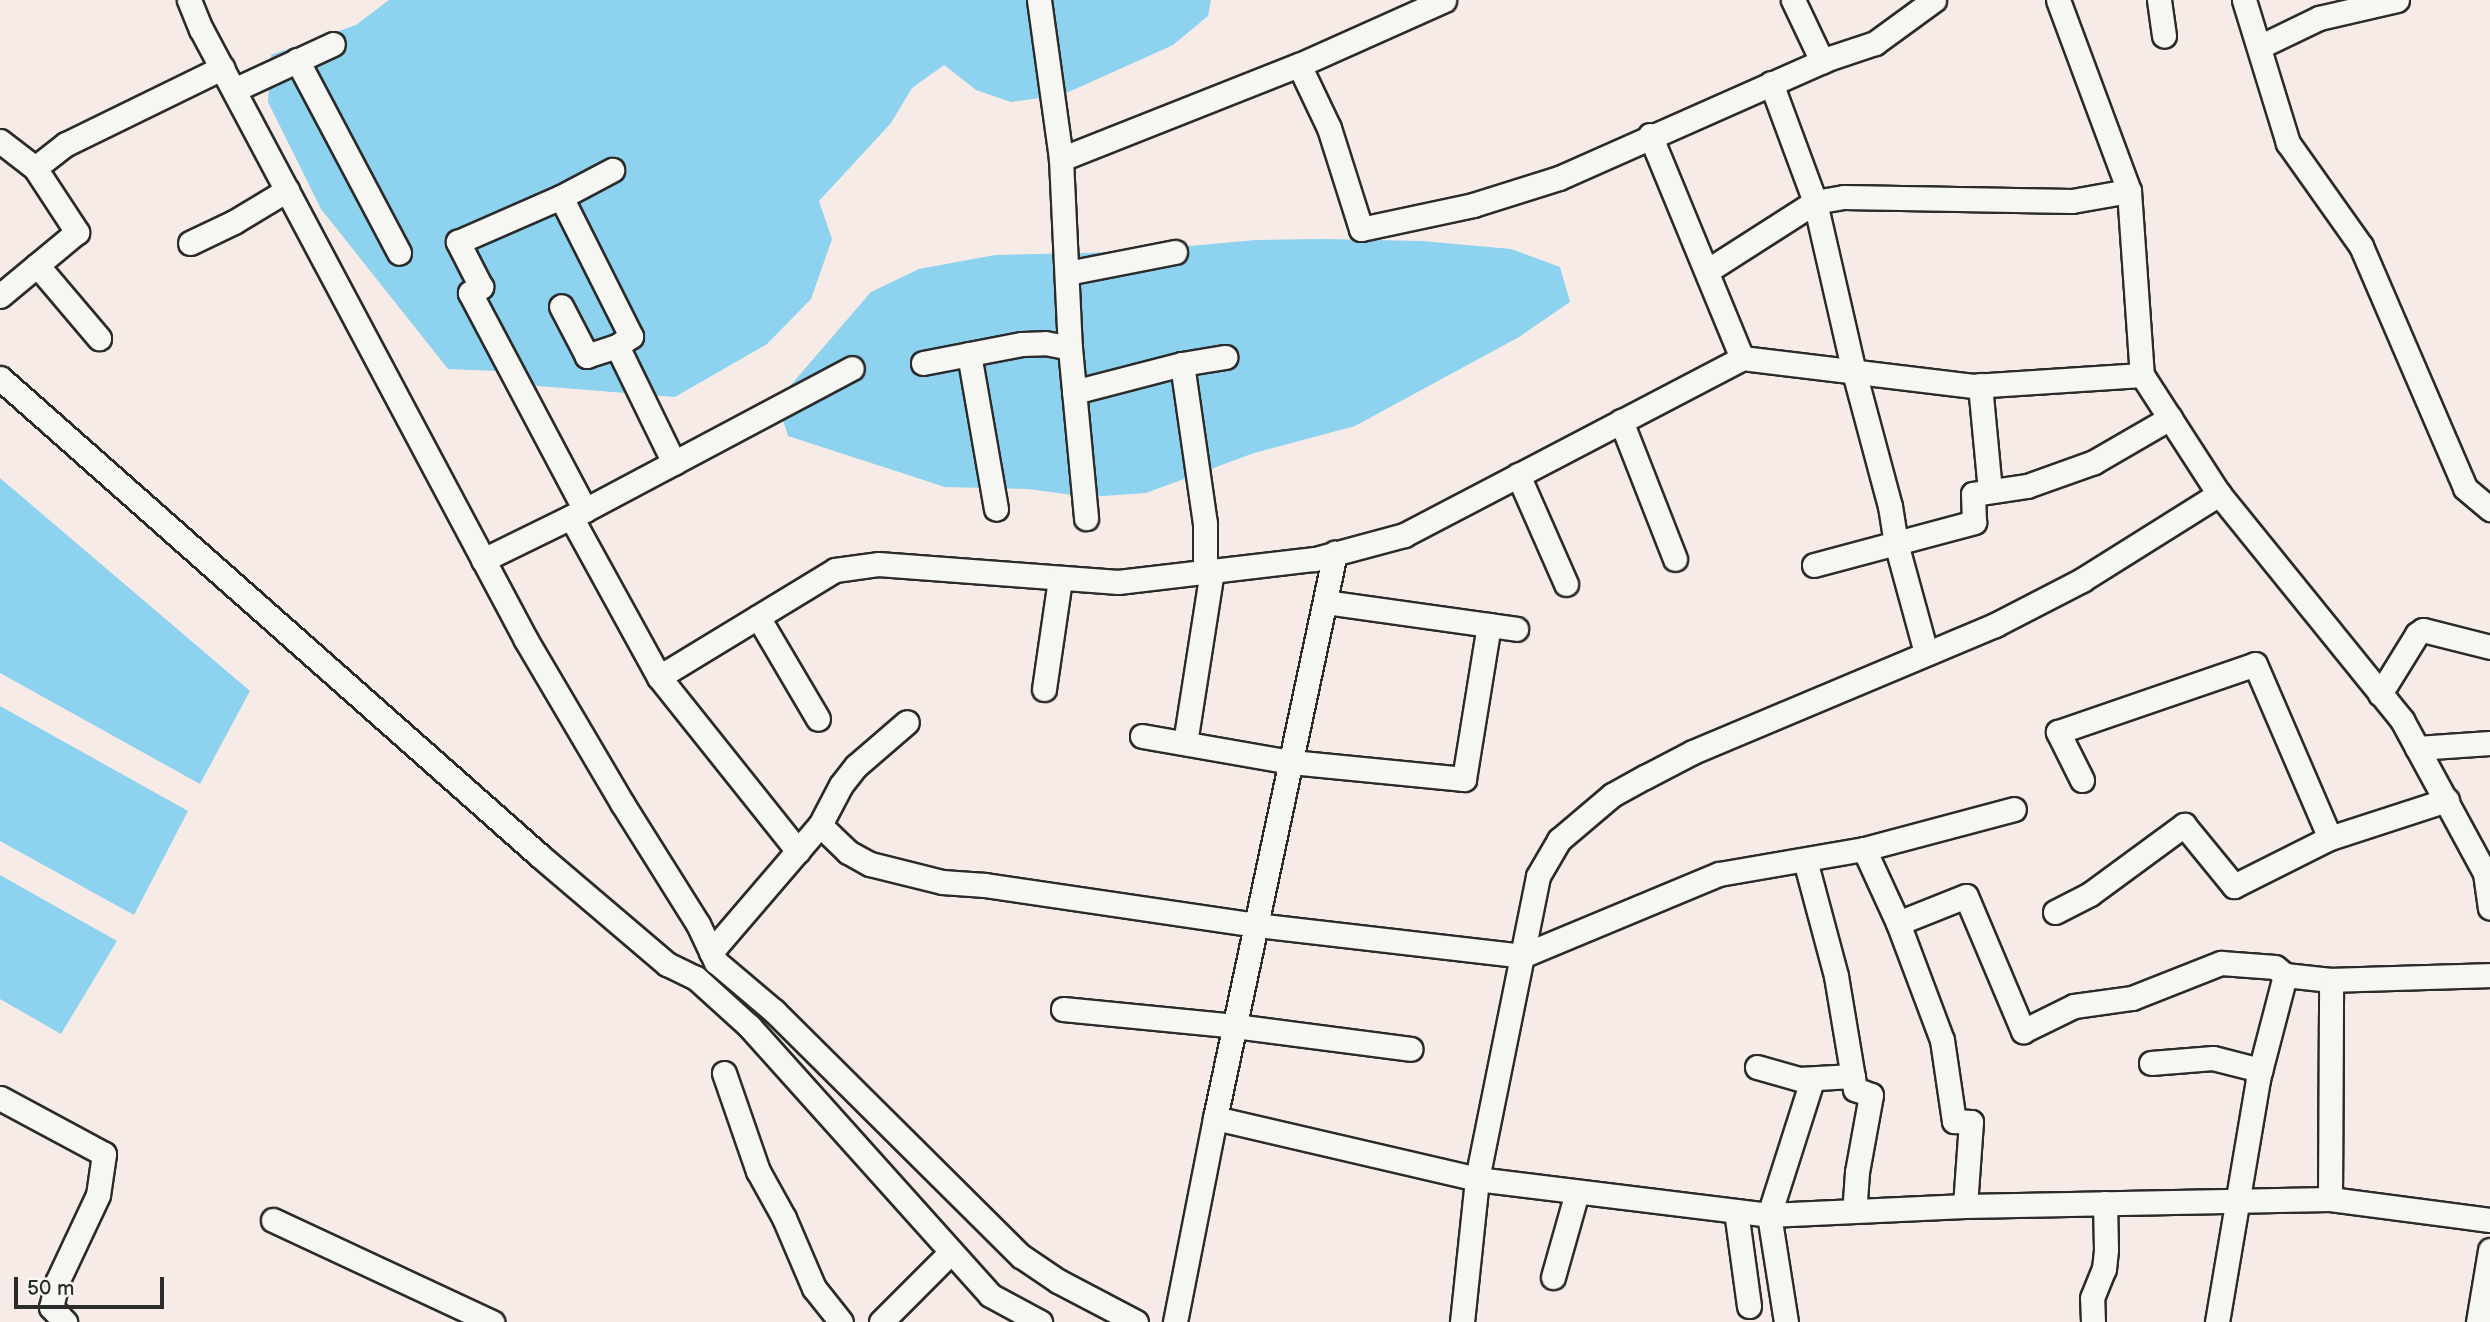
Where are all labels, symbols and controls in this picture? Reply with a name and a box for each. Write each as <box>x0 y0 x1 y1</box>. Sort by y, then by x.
scale bar <box>18 1262 168 1306</box>
text: 50 m <box>27 1276 74 1301</box>

